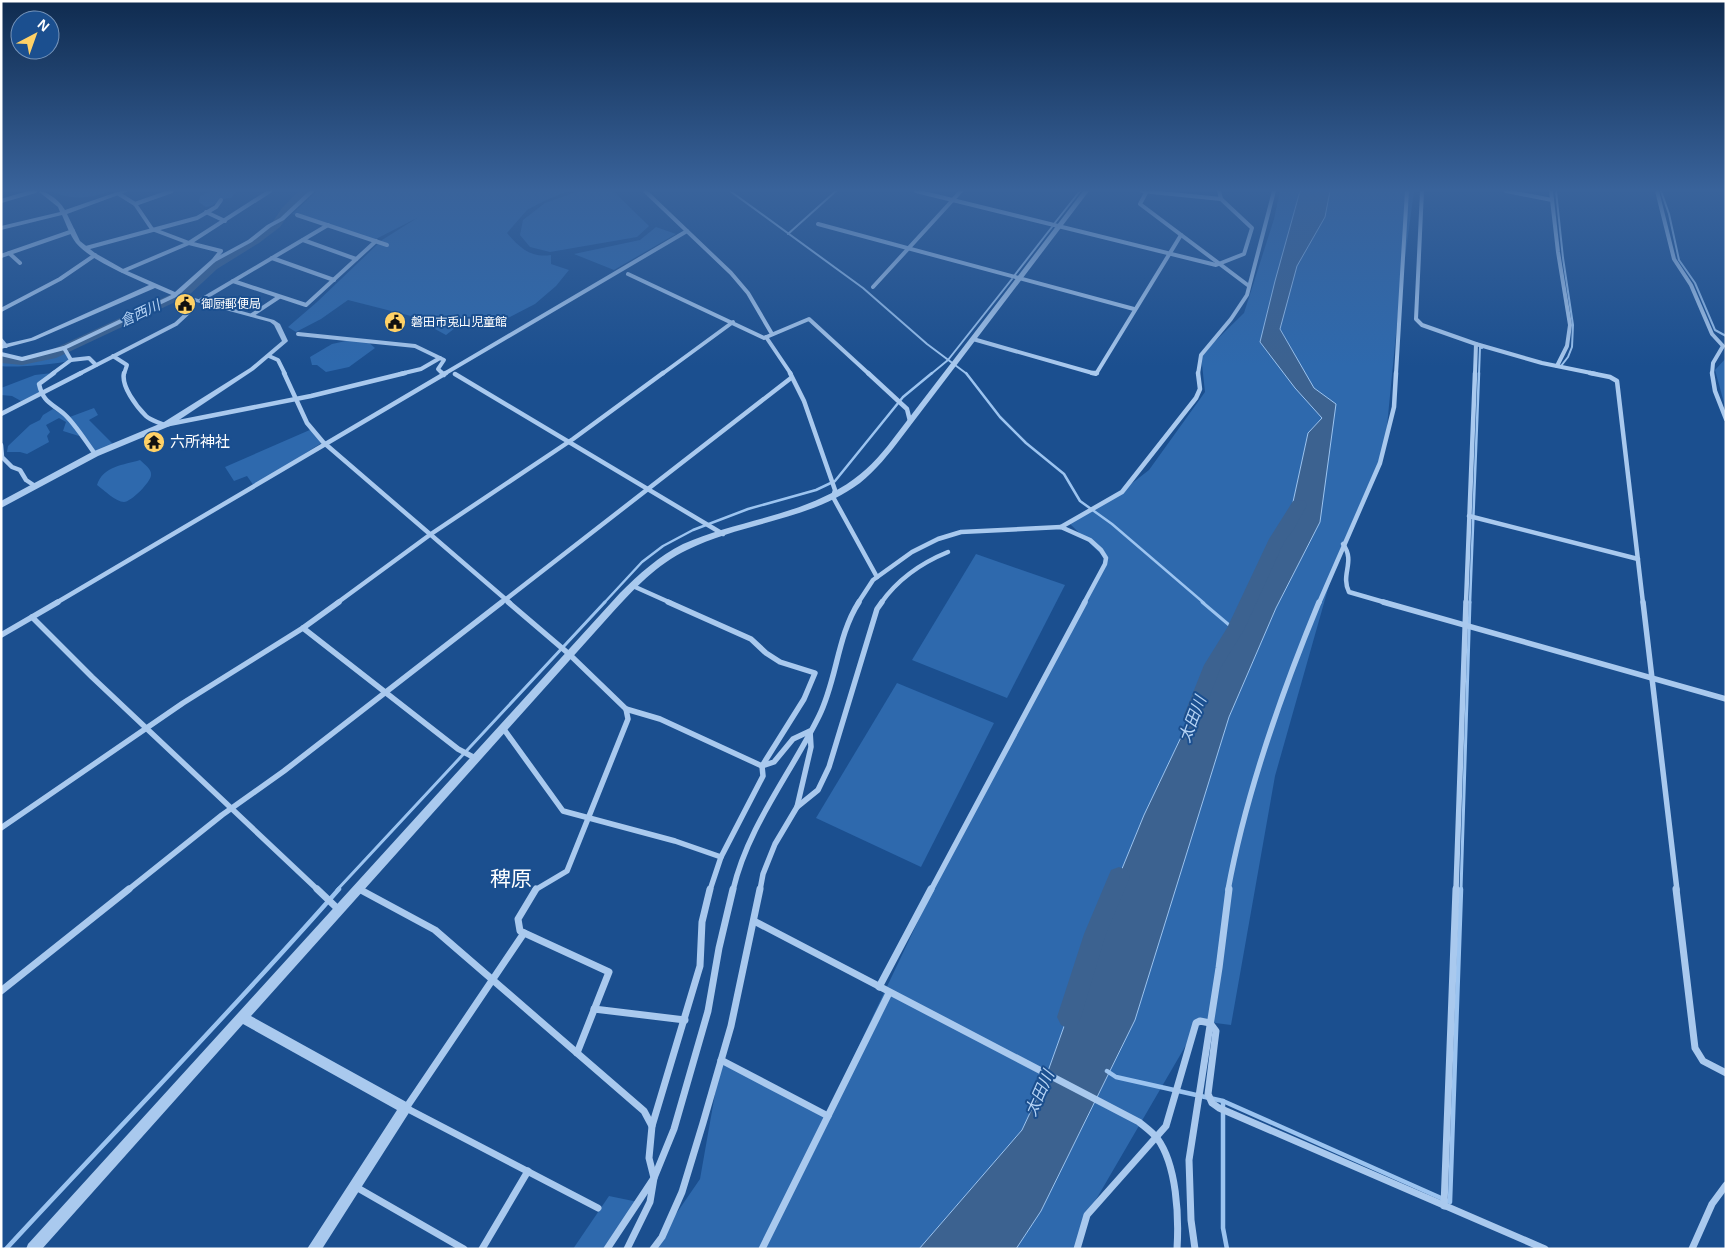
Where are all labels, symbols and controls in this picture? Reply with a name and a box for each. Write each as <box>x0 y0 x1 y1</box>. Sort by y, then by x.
north arrow <box>10 10 60 60</box>
text: N <box>34 16 53 35</box>
public building icon: 御厨郵便局 <box>173 292 197 316</box>
water label: 倉西川 <box>118 296 164 329</box>
place label: 御厨郵便局 <box>201 297 261 311</box>
public building icon: 磐田市兎山児童館 <box>383 310 407 334</box>
place label: 磐田市兎山児童館 <box>411 315 507 329</box>
temple icon: 六所神社 <box>142 430 166 454</box>
place label: 六所神社 <box>170 433 230 450</box>
water label: 太田川 <box>1176 692 1210 745</box>
district label: 稗原 <box>490 867 532 890</box>
water label: 太田川 <box>1022 1066 1058 1119</box>

